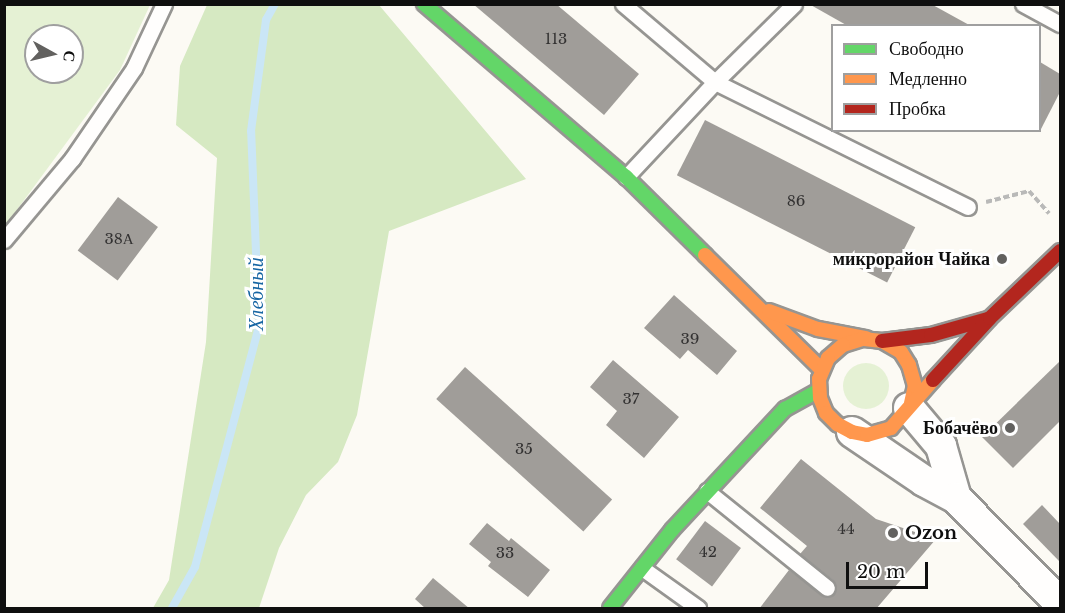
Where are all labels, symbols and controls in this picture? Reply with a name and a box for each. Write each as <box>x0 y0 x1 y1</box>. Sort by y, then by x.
north arrow <box>24 24 84 84</box>
legend <box>831 24 1041 132</box>
house number: 113 <box>545 30 567 48</box>
text: Свободно <box>889 38 964 60</box>
text: С <box>59 49 81 63</box>
text: Медленно <box>889 68 967 90</box>
text: Пробка <box>889 98 946 120</box>
house number: 86 <box>787 192 805 210</box>
house number: 38А <box>104 230 134 248</box>
place label: микрорайон Чайка <box>833 248 990 270</box>
marker: микрорайон Чайка <box>995 252 1009 266</box>
water label: Хлебный <box>244 257 268 331</box>
house number: 39 <box>681 330 699 348</box>
house number: 37 <box>623 390 639 408</box>
place label: Бобачёво <box>923 417 998 439</box>
marker: Бобачёво <box>1003 421 1017 435</box>
house number: 35 <box>515 440 533 458</box>
house number: 44 <box>837 520 855 538</box>
place label: Ozon <box>905 522 957 544</box>
marker: Ozon <box>886 526 900 540</box>
house number: 42 <box>699 543 717 561</box>
house number: 33 <box>496 544 514 562</box>
scale bar <box>849 550 932 588</box>
text: 20 m <box>857 561 905 583</box>

